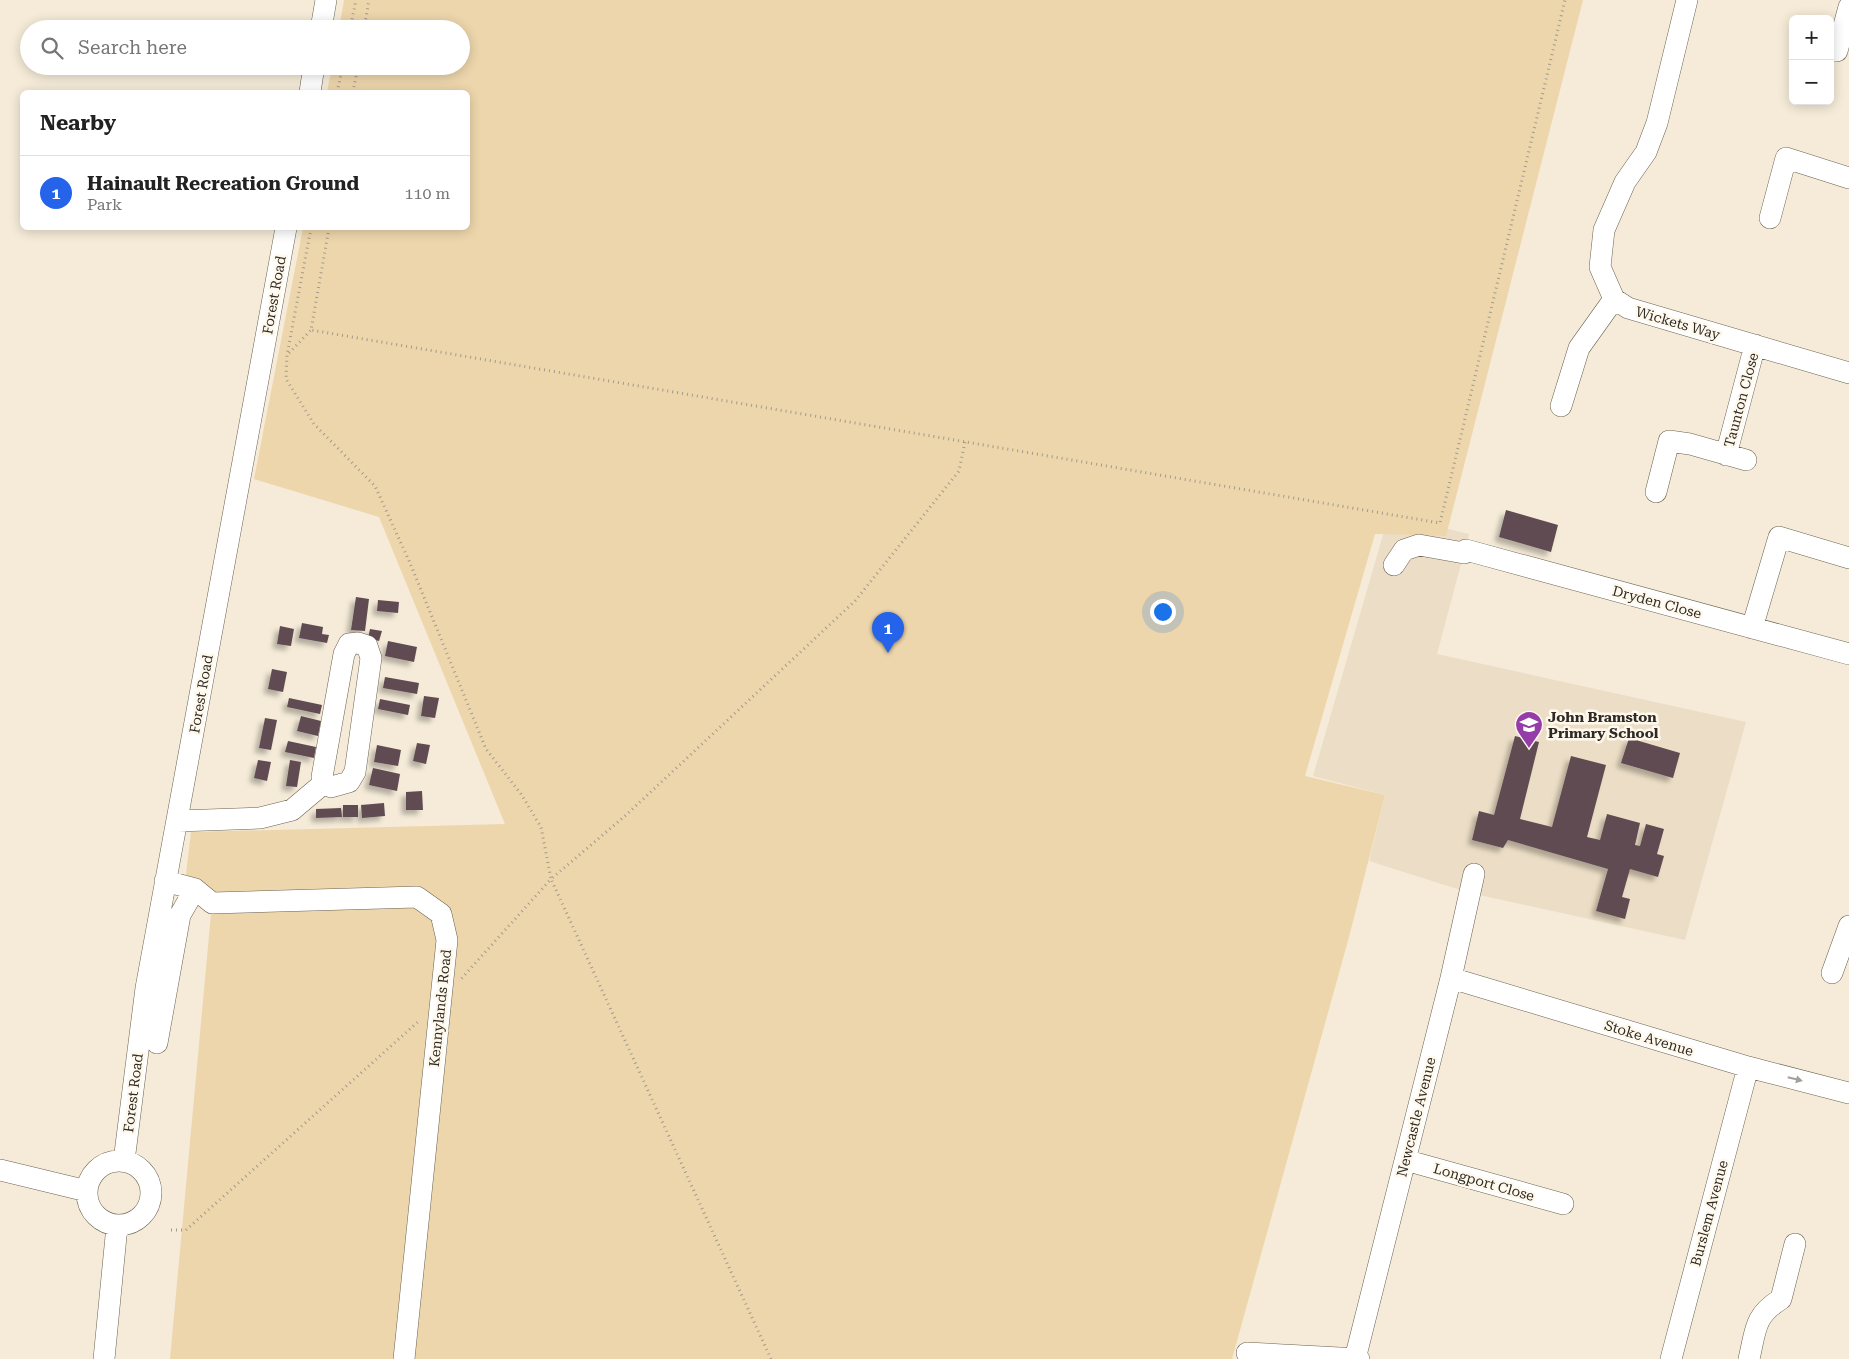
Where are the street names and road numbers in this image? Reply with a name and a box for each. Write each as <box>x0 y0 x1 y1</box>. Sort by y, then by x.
street label: Forest Road <box>259 254 289 336</box>
street label: Wickets Way <box>1634 303 1723 343</box>
street label: Taunton Close <box>1721 351 1761 449</box>
street label: Dryden Close <box>1611 582 1703 622</box>
street label: Forest Road <box>186 653 216 735</box>
street label: Kennylands Road <box>426 948 454 1068</box>
street label: Stoke Avenue <box>1603 1017 1696 1059</box>
street label: Forest Road <box>120 1053 146 1133</box>
street label: Newcastle Avenue <box>1393 1055 1439 1179</box>
street label: Burslem Avenue <box>1687 1158 1731 1268</box>
street label: Longport Close <box>1432 1160 1536 1204</box>

